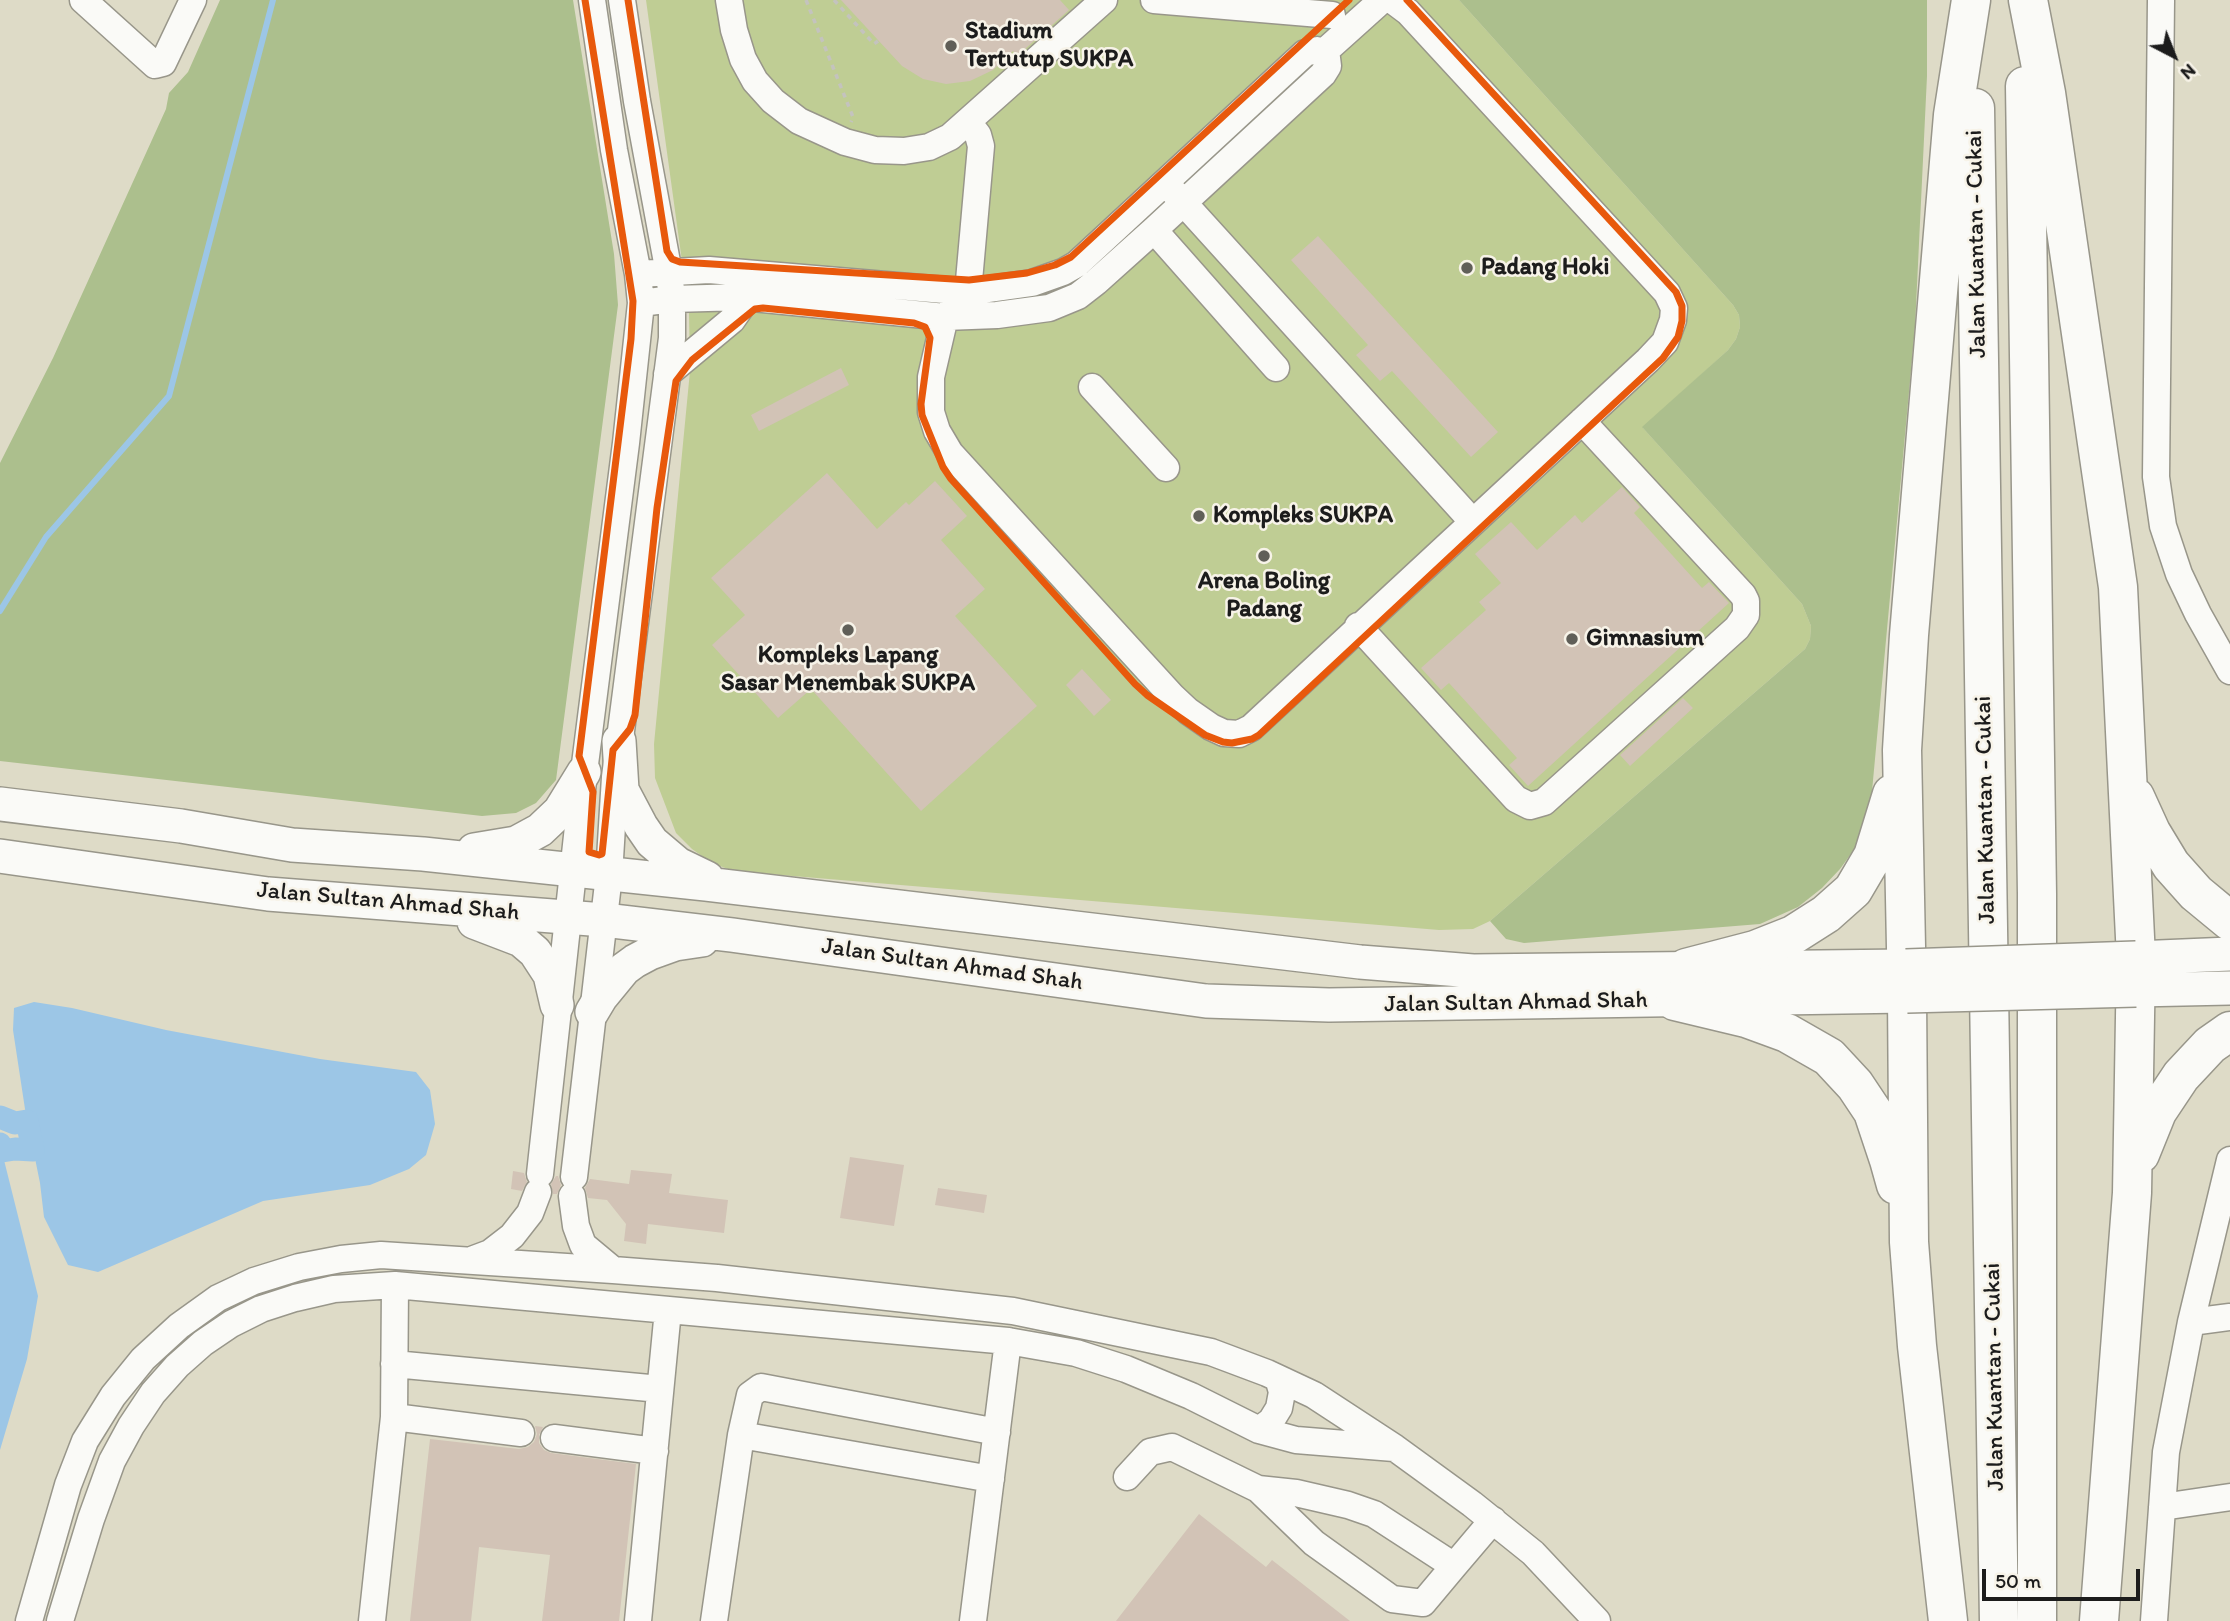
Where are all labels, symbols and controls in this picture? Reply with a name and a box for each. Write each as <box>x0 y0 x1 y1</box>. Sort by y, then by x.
place label: Stadium Tertutup SUKPA <box>965 18 1133 74</box>
north arrow <box>2139 21 2209 91</box>
marker: Stadium Tertutup SUKPA <box>943 38 959 54</box>
text: N <box>2176 59 2201 85</box>
street label: Jalan Kuantan - Cukai <box>1961 130 1993 358</box>
place label: Padang Hoki <box>1481 254 1609 282</box>
marker: Padang Hoki <box>1459 260 1475 276</box>
place label: Kompleks SUKPA <box>1213 502 1393 530</box>
marker: Kompleks SUKPA <box>1191 508 1207 524</box>
marker: Arena Boling Padang <box>1256 548 1272 564</box>
place label: Arena Boling Padang <box>1198 568 1330 624</box>
marker: Kompleks Lapang Sasar Menembak SUKPA <box>840 622 856 638</box>
place label: Gimnasium <box>1586 625 1704 653</box>
marker: Gimnasium <box>1564 631 1580 647</box>
place label: Kompleks Lapang Sasar Menembak SUKPA <box>721 642 975 698</box>
street label: Jalan Kuantan - Cukai <box>1970 696 2002 924</box>
street label: Jalan Sultan Ahmad Shah <box>255 876 521 928</box>
street label: Jalan Sultan Ahmad Shah <box>819 932 1085 998</box>
street label: Jalan Sultan Ahmad Shah <box>1384 986 1648 1020</box>
street label: Jalan Kuantan - Cukai <box>1979 1263 2011 1491</box>
scale bar <box>1985 1554 2142 1598</box>
text: 50 m <box>1995 1568 2041 1593</box>

